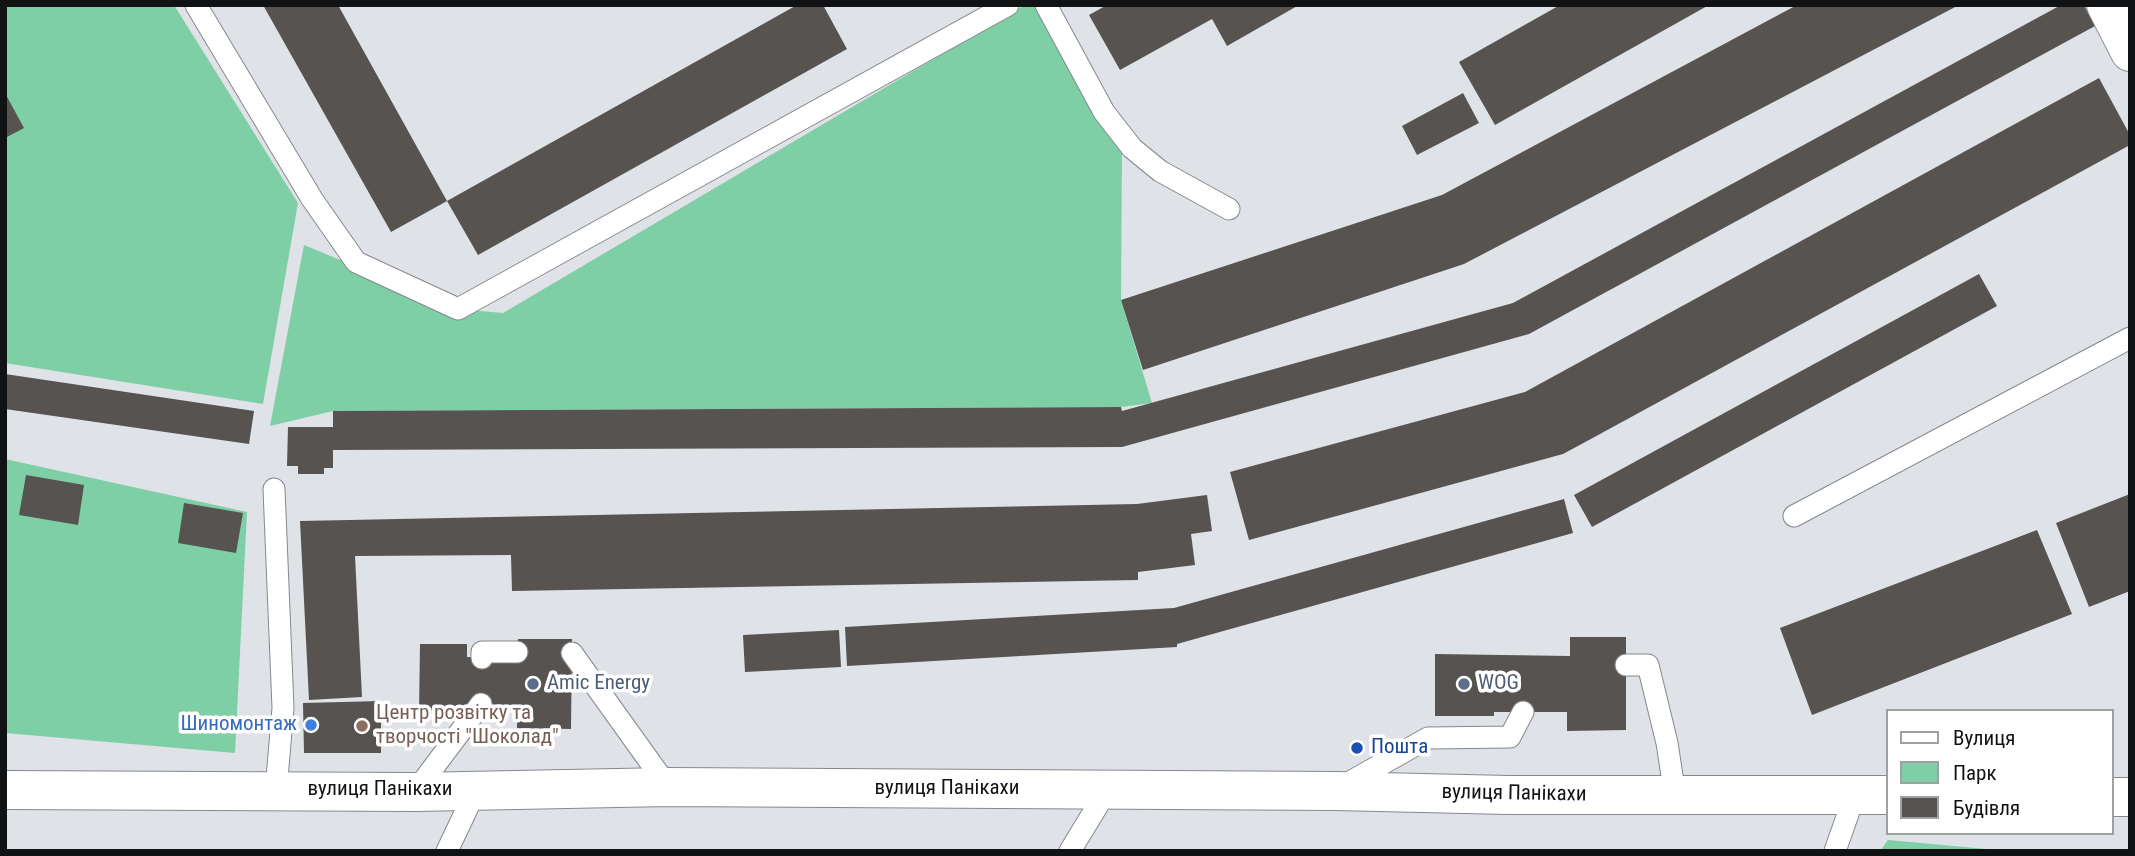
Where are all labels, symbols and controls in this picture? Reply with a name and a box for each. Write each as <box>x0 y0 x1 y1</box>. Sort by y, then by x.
place label: Amic Energy <box>547 671 650 697</box>
place label: WOG <box>1478 671 1519 697</box>
marker: Amic Energy <box>525 676 541 692</box>
marker: WOG <box>1456 676 1472 692</box>
place label: Центр розвітку та творчості "Шоколад" <box>376 701 559 751</box>
legend <box>1886 709 2114 835</box>
place label: Шиномонтаж <box>180 712 297 738</box>
marker: Шиномонтаж <box>303 717 319 733</box>
marker: Центр розвітку та творчості "Шоколад" <box>354 718 370 734</box>
text: Вулиця <box>1953 726 2015 750</box>
place label: Пошта <box>1371 735 1428 761</box>
marker: Пошта <box>1349 740 1365 756</box>
text: Парк <box>1953 761 1997 785</box>
street label: вулиця Панікахи <box>875 776 1019 802</box>
street label: вулиця Панікахи <box>308 777 452 803</box>
street label: вулиця Панікахи <box>1441 780 1587 808</box>
text: Будівля <box>1953 796 2020 820</box>

